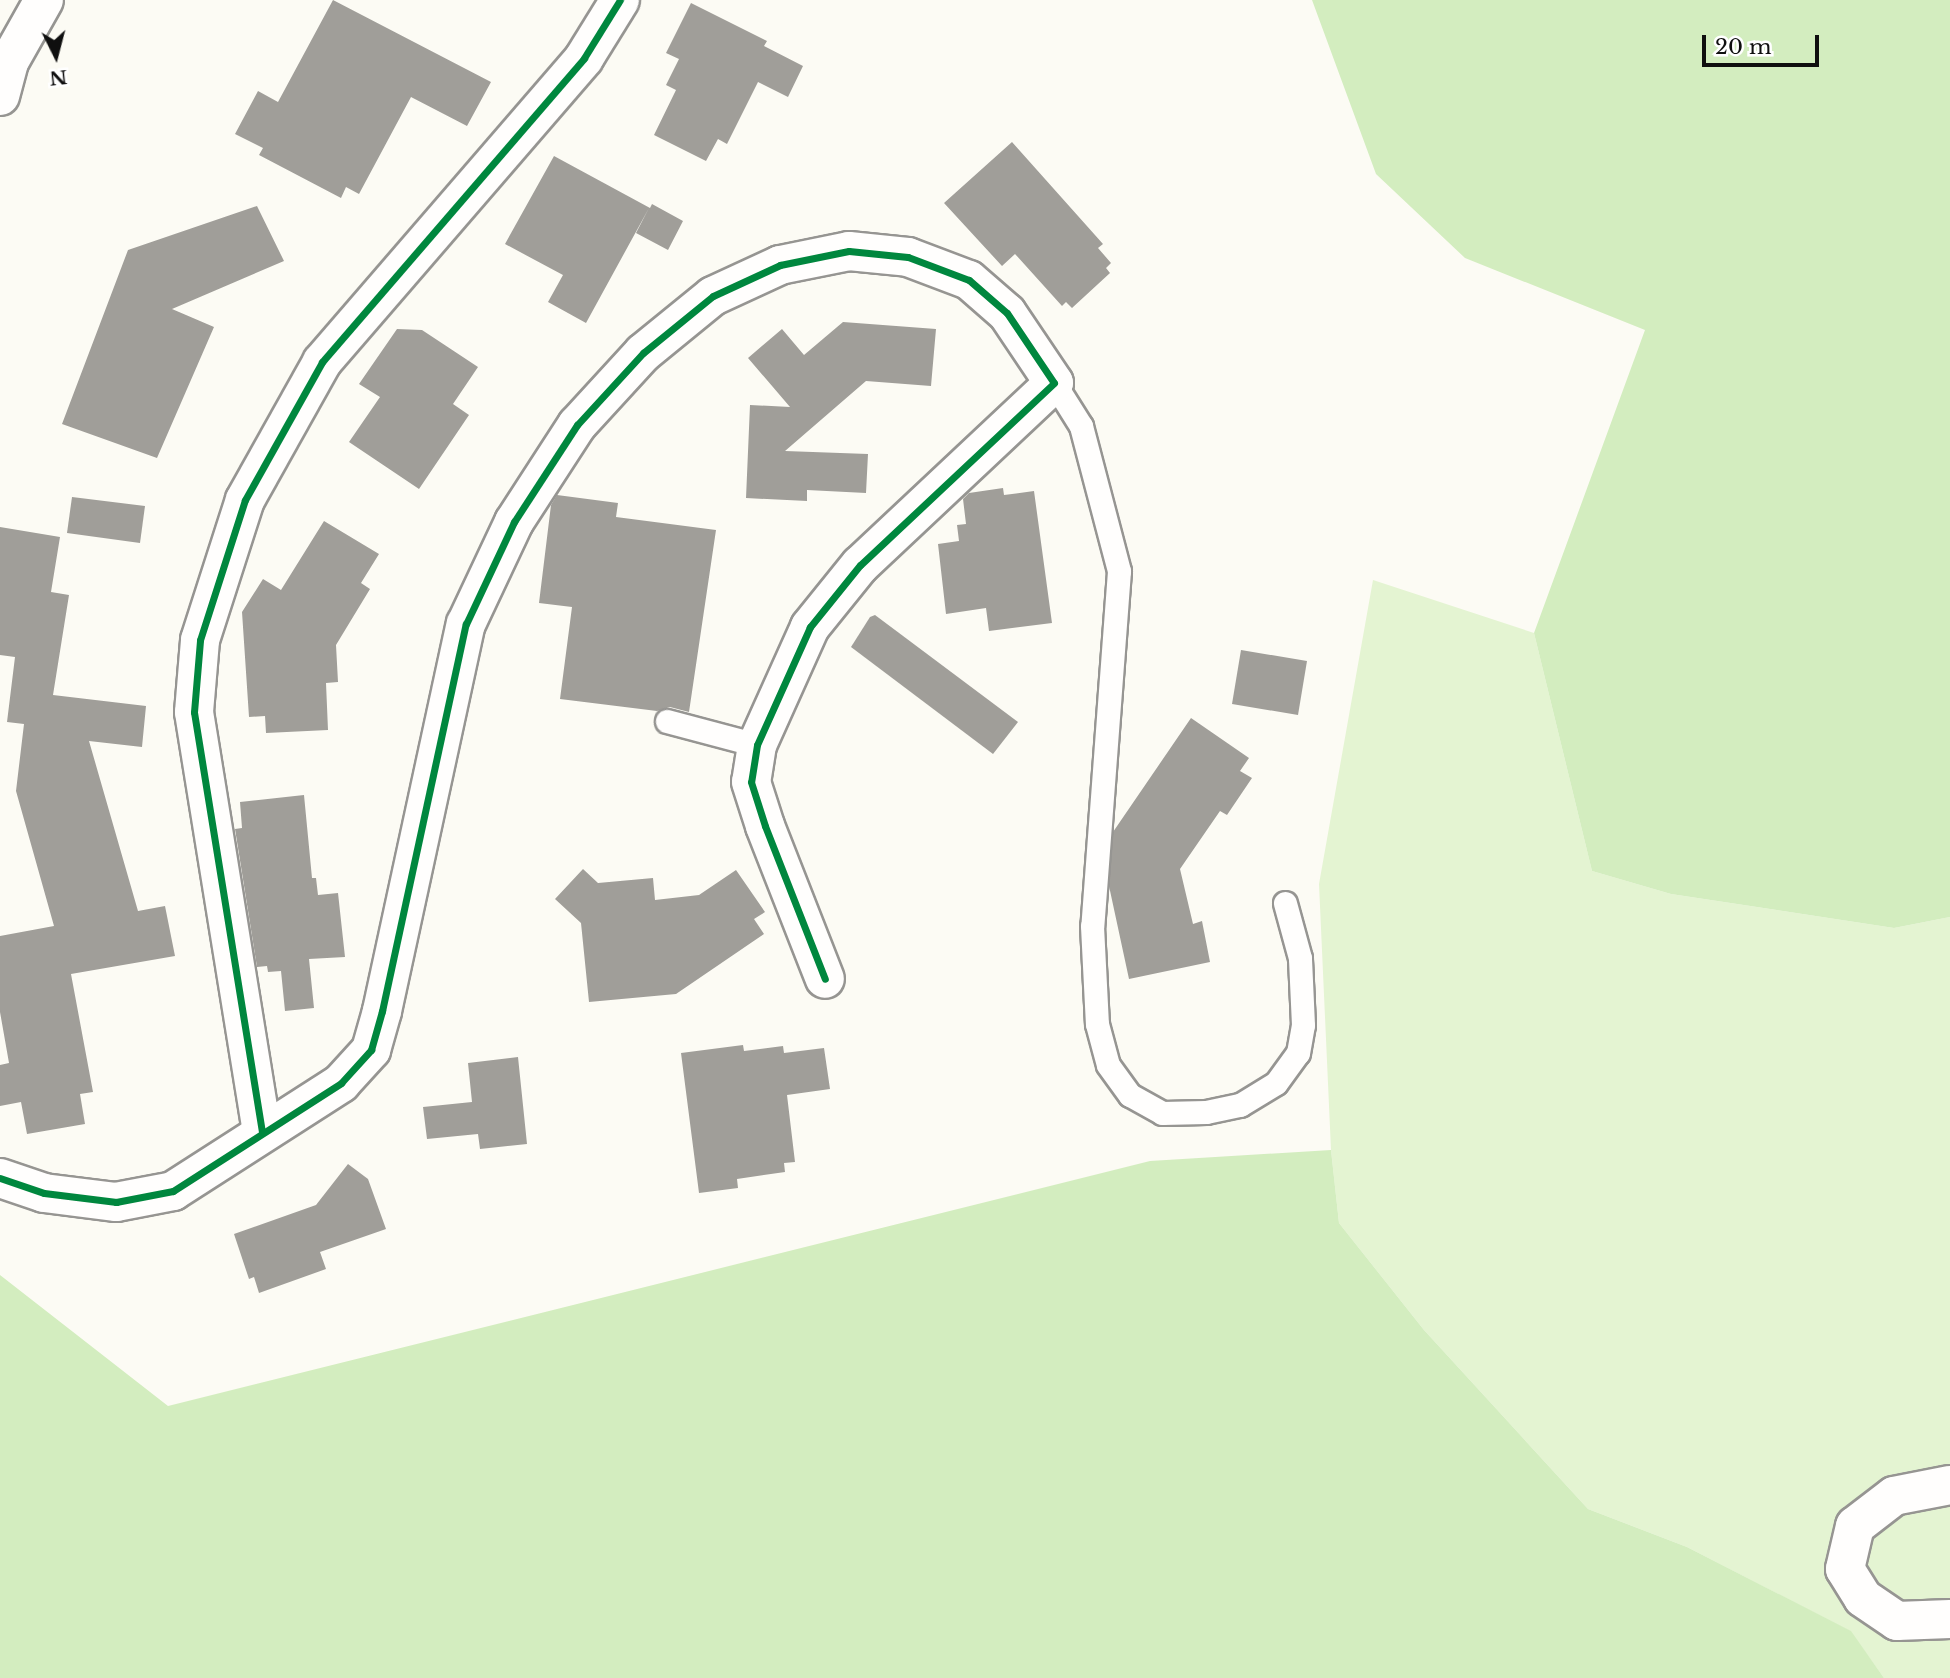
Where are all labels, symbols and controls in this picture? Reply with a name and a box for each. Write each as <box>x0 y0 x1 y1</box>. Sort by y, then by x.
north arrow <box>21 21 91 91</box>
scale bar <box>1705 21 1822 65</box>
text: 20 m <box>1715 34 1772 60</box>
text: N <box>48 65 68 90</box>

